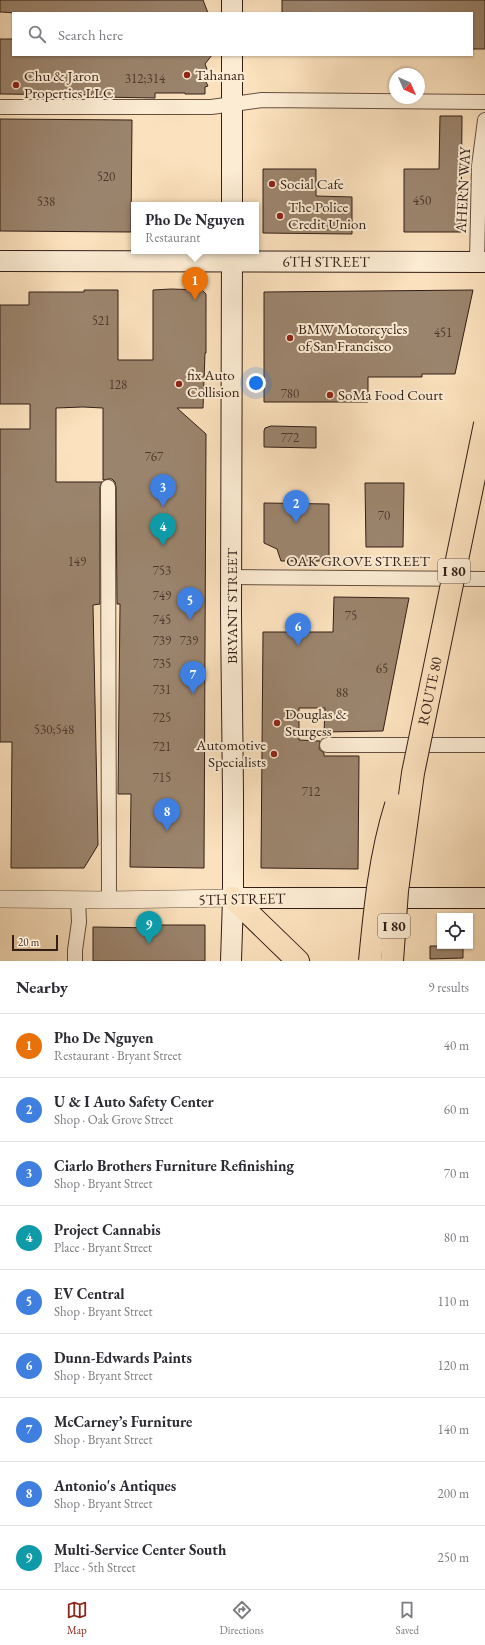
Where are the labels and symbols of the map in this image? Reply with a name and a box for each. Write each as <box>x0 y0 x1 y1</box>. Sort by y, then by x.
place label: Tahanan <box>195 65 245 84</box>
place label: Chu & Jaron Properties LLC <box>24 66 114 102</box>
north arrow <box>389 68 425 104</box>
house number: 312;314 <box>125 70 166 87</box>
marker: Tahanan <box>182 70 192 80</box>
marker: Chu & Jaron Properties LLC <box>11 80 21 90</box>
street label: AHERN WAY <box>451 145 474 235</box>
house number: 520 <box>97 168 115 185</box>
place label: Social Cafe <box>280 174 344 193</box>
marker: Social Cafe <box>267 179 277 189</box>
house number: 450 <box>413 192 431 209</box>
house number: 538 <box>37 193 55 210</box>
place label: The Police Credit Union <box>288 197 366 233</box>
marker: The Police Credit Union <box>275 211 285 221</box>
street label: 6TH STREET <box>282 252 371 271</box>
pin: 1 <box>182 267 208 300</box>
house number: 521 <box>92 312 110 329</box>
place label: BMW Motorcycles of San Francisco <box>298 319 407 355</box>
house number: 451 <box>434 324 452 341</box>
marker: BMW Motorcycles of San Francisco <box>285 333 295 343</box>
place label: fix Auto Collision <box>187 365 240 401</box>
your location <box>246 373 266 393</box>
house number: 128 <box>109 376 127 393</box>
marker: fix Auto Collision <box>174 379 184 389</box>
house number: 780 <box>281 385 299 402</box>
place label: SoMa Food Court <box>338 385 443 404</box>
marker: SoMa Food Court <box>325 390 335 400</box>
house number: 772 <box>281 429 300 446</box>
house number: 767 <box>145 448 164 465</box>
pin: 3 <box>150 474 176 507</box>
pin: 2 <box>283 490 309 523</box>
house number: 70 <box>378 507 390 524</box>
pin: 4 <box>150 513 176 546</box>
street label: BRYANT STREET <box>222 547 241 664</box>
street label: OAK GROVE STREET <box>286 551 431 570</box>
house number: 149 <box>68 553 87 570</box>
road number: I 80 <box>438 559 470 583</box>
house number: 753 <box>153 562 171 579</box>
house number: 749 <box>153 587 172 604</box>
pin: 5 <box>177 587 203 620</box>
house number: 75 <box>345 607 357 624</box>
house number: 745 <box>153 611 171 628</box>
pin: 6 <box>285 613 311 646</box>
house number: 739 <box>153 632 172 649</box>
house number: 739 <box>180 632 199 649</box>
house number: 735 <box>153 655 171 672</box>
street label: ROUTE 80 <box>413 655 446 727</box>
house number: 65 <box>376 660 388 677</box>
pin: 7 <box>180 661 206 694</box>
house number: 731 <box>153 681 171 698</box>
house number: 88 <box>336 684 348 701</box>
place label: Douglas & Sturgess <box>285 704 348 740</box>
house number: 725 <box>153 709 171 726</box>
marker: Douglas & Sturgess <box>272 718 282 728</box>
house number: 530;548 <box>34 721 74 738</box>
place label: Automotive Specialists <box>195 735 266 771</box>
house number: 721 <box>153 738 171 755</box>
marker: Automotive Specialists <box>269 749 279 759</box>
house number: 715 <box>153 769 171 786</box>
house number: 712 <box>302 783 321 800</box>
pin: 8 <box>154 798 180 831</box>
street label: 5TH STREET <box>198 888 287 909</box>
pin: 9 <box>136 911 162 944</box>
road number: I 80 <box>378 914 410 938</box>
scale bar <box>12 933 58 952</box>

